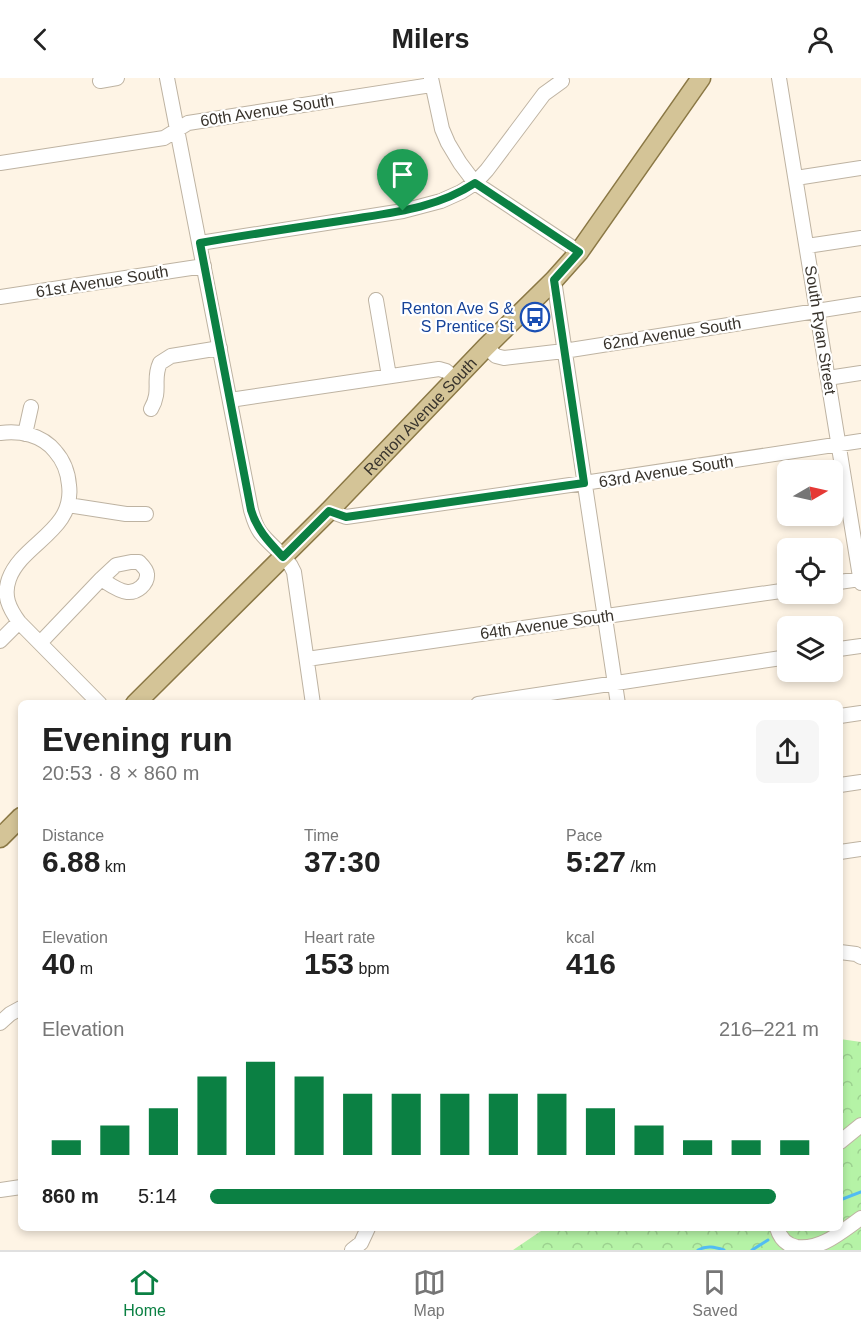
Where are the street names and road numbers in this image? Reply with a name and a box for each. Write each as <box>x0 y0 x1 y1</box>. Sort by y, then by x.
street label: 60th Avenue South <box>199 92 335 129</box>
street label: 61st Avenue South <box>35 263 170 300</box>
street label: South Ryan Street <box>802 264 839 397</box>
street label: 62nd Avenue South <box>602 314 742 353</box>
street label: Renton Avenue South <box>360 354 480 479</box>
street label: 63rd Avenue South <box>598 452 734 491</box>
street label: 64th Avenue South <box>479 607 615 642</box>

